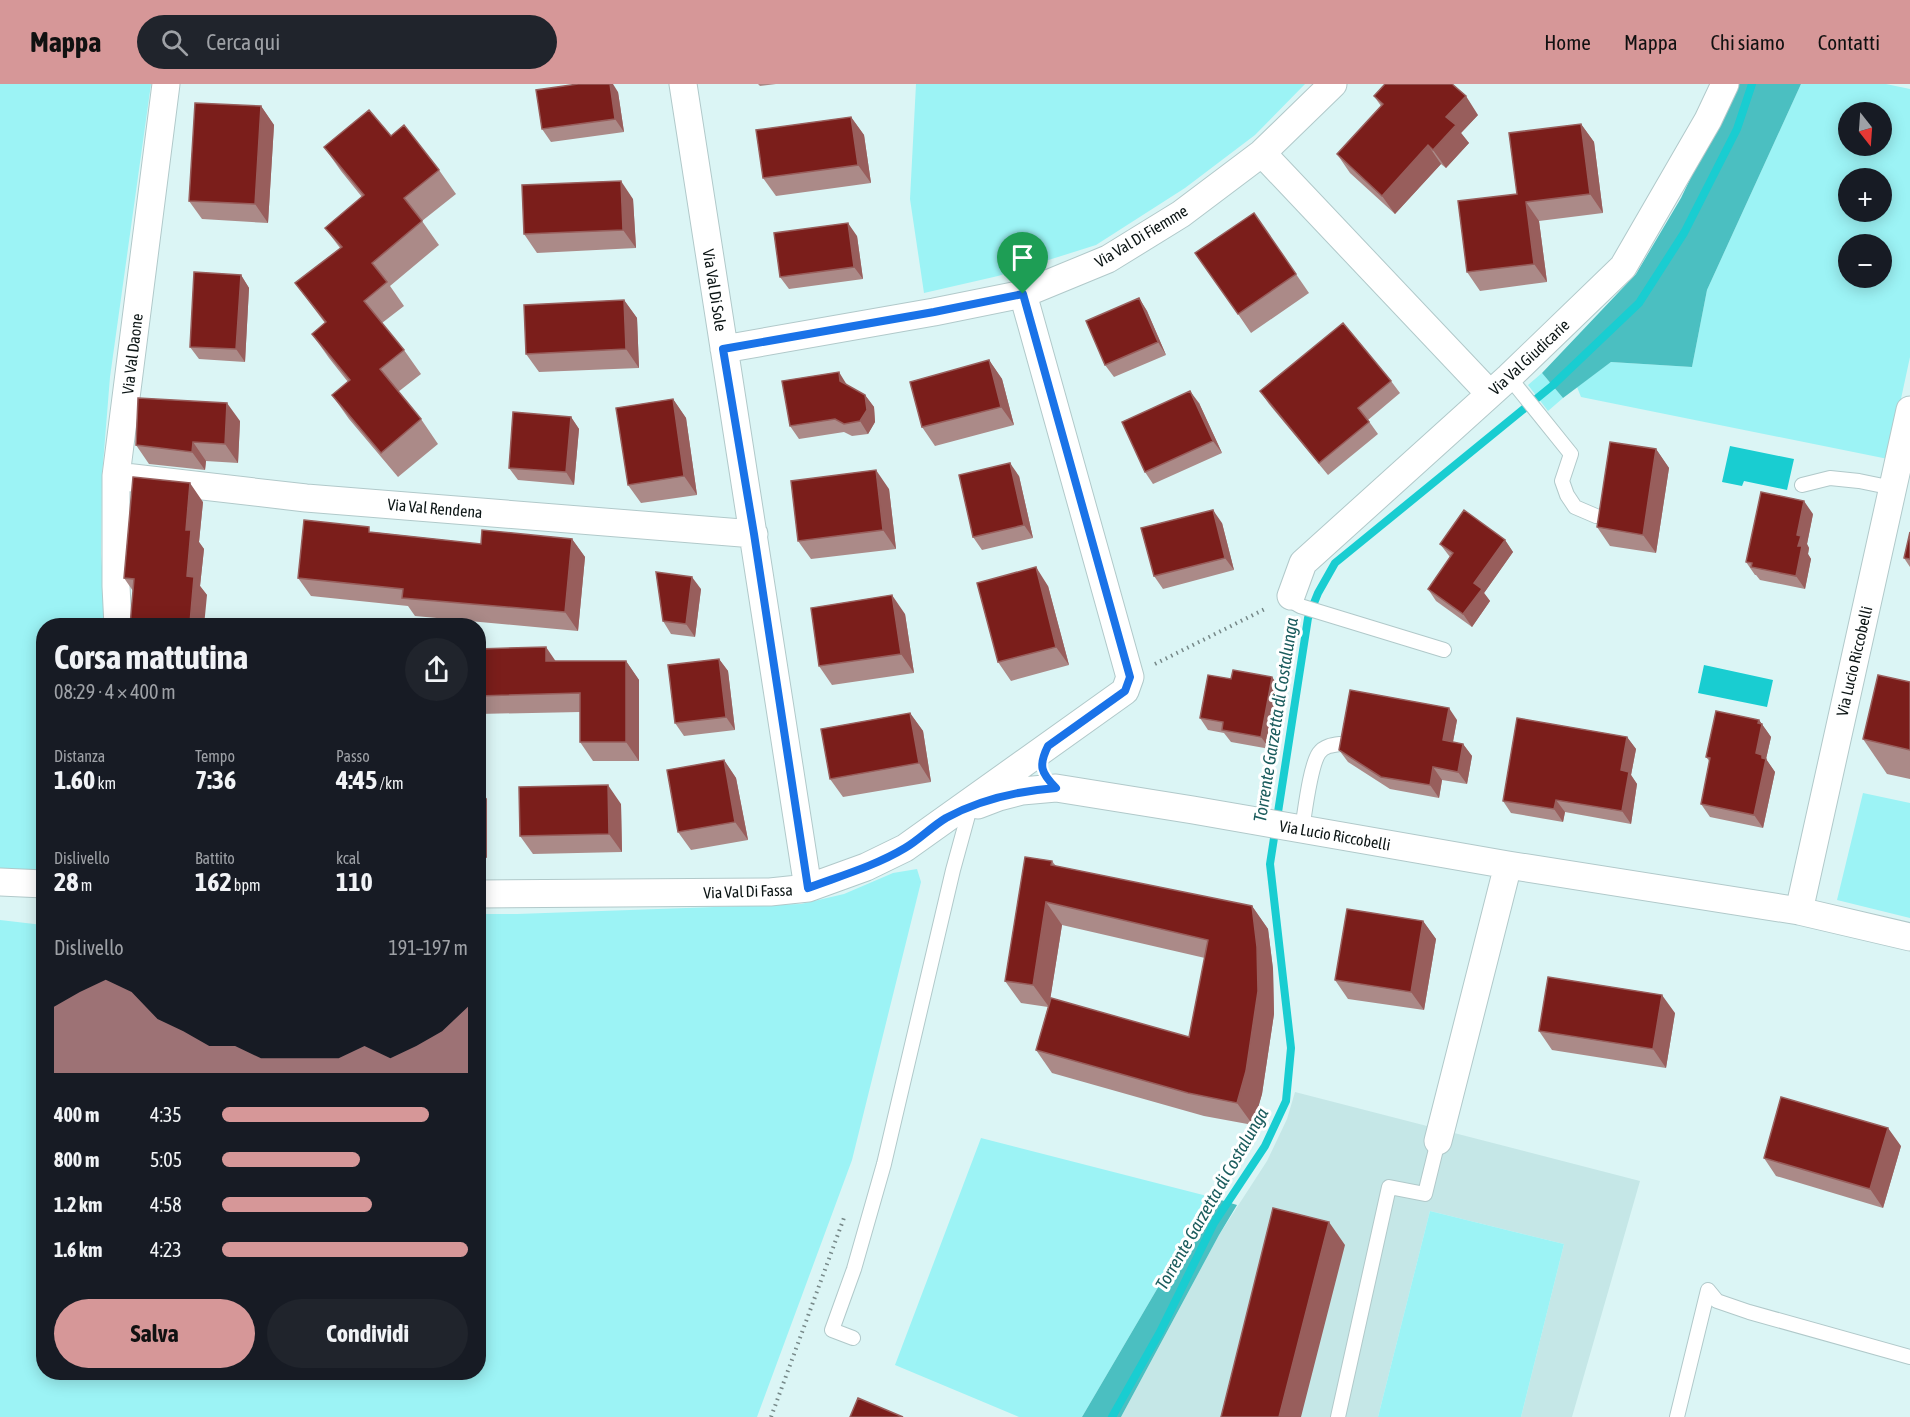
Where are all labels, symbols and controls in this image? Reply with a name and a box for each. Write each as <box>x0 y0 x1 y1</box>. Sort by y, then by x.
search box <box>137 15 557 69</box>
text: Mappa <box>30 26 101 58</box>
icon: search <box>158 26 191 59</box>
text: Cerca qui <box>206 29 280 55</box>
text: Home <box>1544 30 1591 54</box>
text: Mappa <box>1624 30 1677 54</box>
text: Chi siamo <box>1710 30 1785 54</box>
text: Contatti <box>1818 30 1880 54</box>
north arrow <box>1838 102 1892 156</box>
map controls <box>1838 102 1892 288</box>
button: + <box>1838 168 1892 222</box>
street label: Via Val Di Fiemme <box>1091 201 1191 271</box>
pin <box>997 232 1048 294</box>
button: − <box>1838 234 1892 288</box>
icon: arrive <box>1006 241 1039 274</box>
street label: Via Val Di Sole <box>700 248 730 332</box>
street label: Via Val Daone <box>118 313 146 395</box>
street label: Via Val Giudicarie <box>1485 315 1573 399</box>
street label: Via Val Rendena <box>387 495 483 521</box>
street label: Via Lucio Riccobelli <box>1833 604 1875 718</box>
water label: Torrente Garzetta di Costalunga <box>1249 616 1302 824</box>
text: Corsa mattutina <box>54 638 248 676</box>
button: share <box>405 638 468 701</box>
text: 08:29 · 4 × 400 m <box>54 680 176 703</box>
text: Distanza <box>54 747 105 765</box>
text: Tempo <box>195 747 235 765</box>
text: Passo <box>336 747 370 765</box>
text: 1.60 <box>54 765 95 795</box>
text: 7:36 <box>195 765 236 795</box>
text: 4:45 <box>336 765 377 795</box>
text: km <box>95 774 116 792</box>
text: /km <box>377 774 403 792</box>
street label: Via Lucio Riccobelli <box>1278 816 1392 854</box>
text: Dislivello <box>54 849 110 867</box>
text: Battito <box>195 849 235 867</box>
text: kcal <box>336 849 360 867</box>
text: 28 <box>54 867 78 897</box>
text: 162 <box>195 867 232 897</box>
text: 110 <box>336 867 373 897</box>
text: m <box>78 876 92 894</box>
text: bpm <box>232 876 261 894</box>
street label: Via Val Di Fassa <box>703 880 793 902</box>
text: Dislivello <box>54 936 124 959</box>
text: 191–197 m <box>388 936 468 959</box>
text: 400 m <box>54 1103 99 1126</box>
text: 4:35 <box>150 1103 182 1126</box>
water label: Torrente Garzetta di Costalunga <box>1151 1103 1273 1294</box>
text: 800 m <box>54 1148 99 1171</box>
text: 5:05 <box>150 1148 182 1171</box>
text: 1.2 km <box>54 1193 102 1216</box>
text: 4:58 <box>150 1193 182 1216</box>
text: 1.6 km <box>54 1238 102 1261</box>
text: 4:23 <box>150 1238 182 1261</box>
button: Salva <box>54 1299 255 1368</box>
button: Condividi <box>267 1299 468 1368</box>

